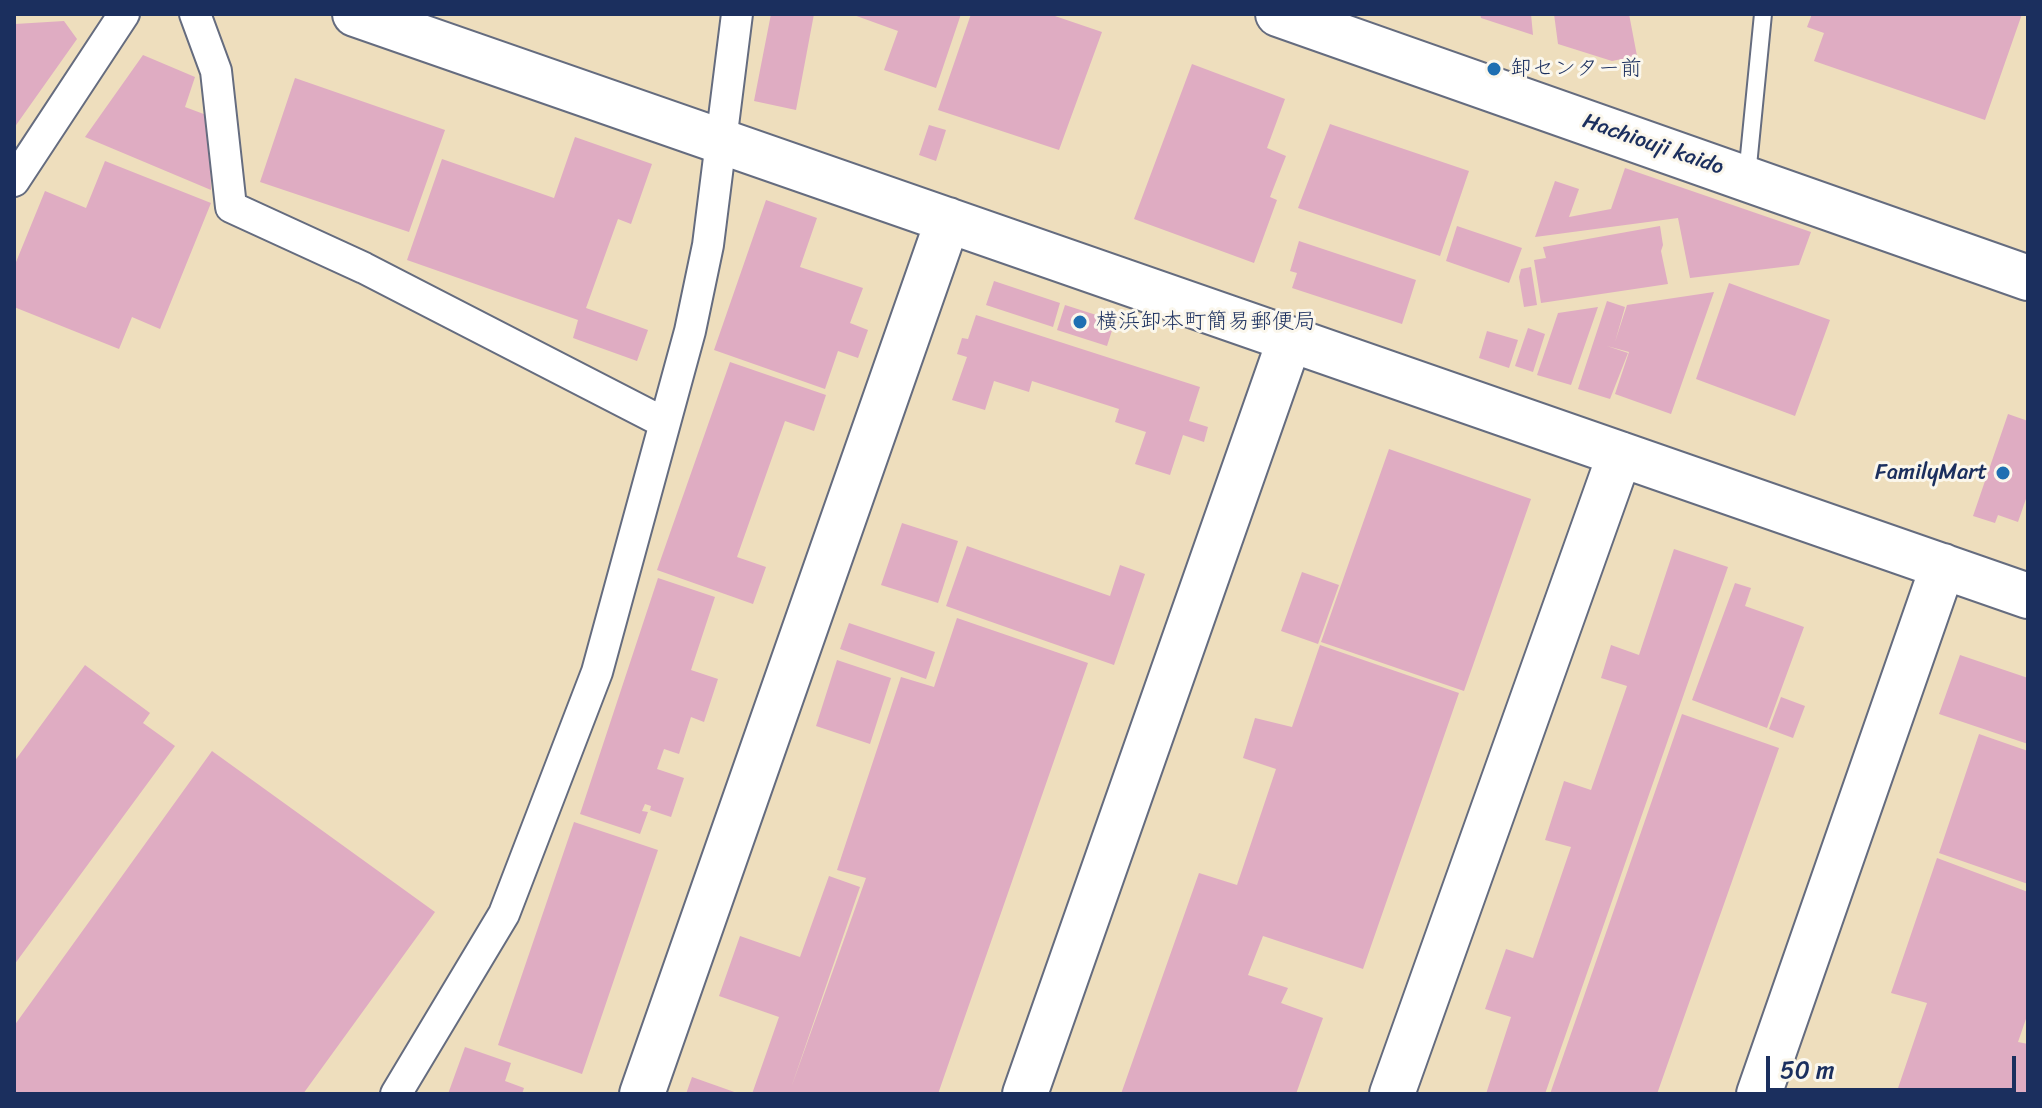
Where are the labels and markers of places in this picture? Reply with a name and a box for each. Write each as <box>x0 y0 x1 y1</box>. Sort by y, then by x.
place label: 卸センター前 <box>1510 56 1642 82</box>
marker: 卸センター前 <box>1485 60 1503 78</box>
place label: 横浜卸本町簡易郵便局 <box>1096 309 1316 335</box>
marker: 横浜卸本町簡易郵便局 <box>1071 313 1089 331</box>
place label: FamilyMart <box>1875 460 1987 486</box>
marker: FamilyMart <box>1994 464 2012 482</box>

